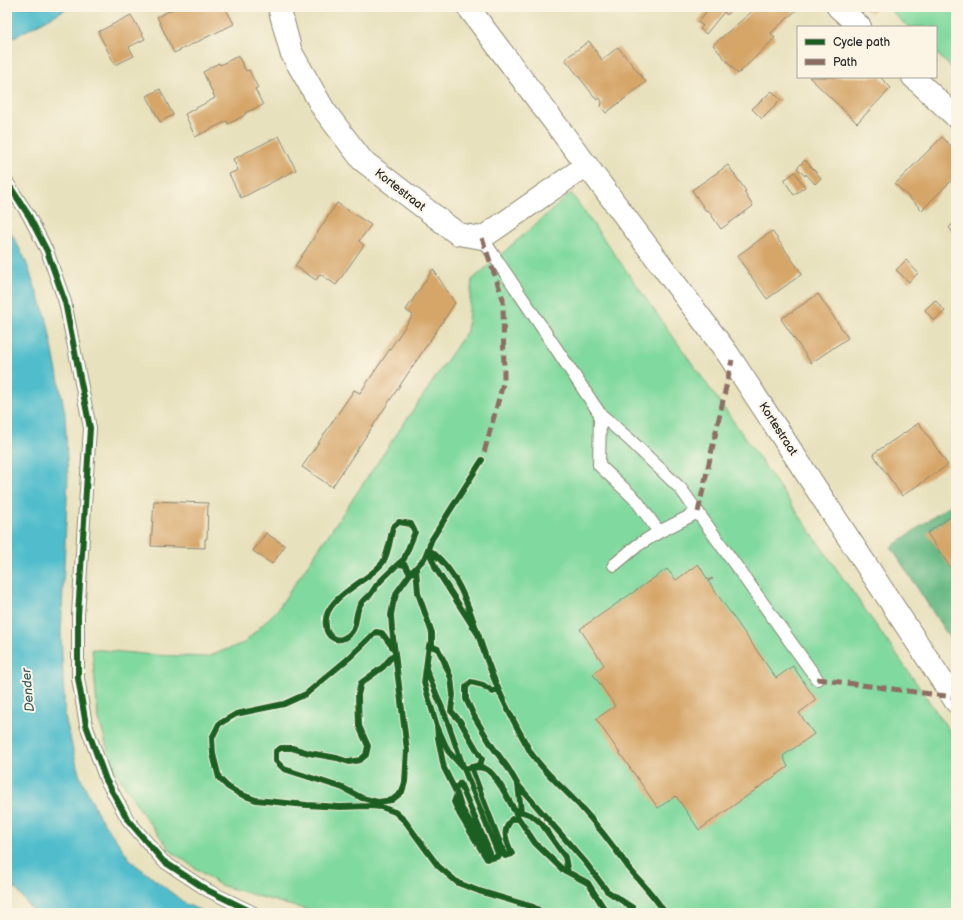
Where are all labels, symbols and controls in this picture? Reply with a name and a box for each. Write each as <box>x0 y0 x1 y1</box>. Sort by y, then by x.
legend <box>797 26 937 78</box>
text: Cycle path <box>833 35 890 50</box>
text: Path <box>833 55 858 70</box>
street label: Kortestraat <box>372 166 429 215</box>
street label: Kortestraat <box>755 400 801 459</box>
water label: Dender <box>18 666 38 713</box>

